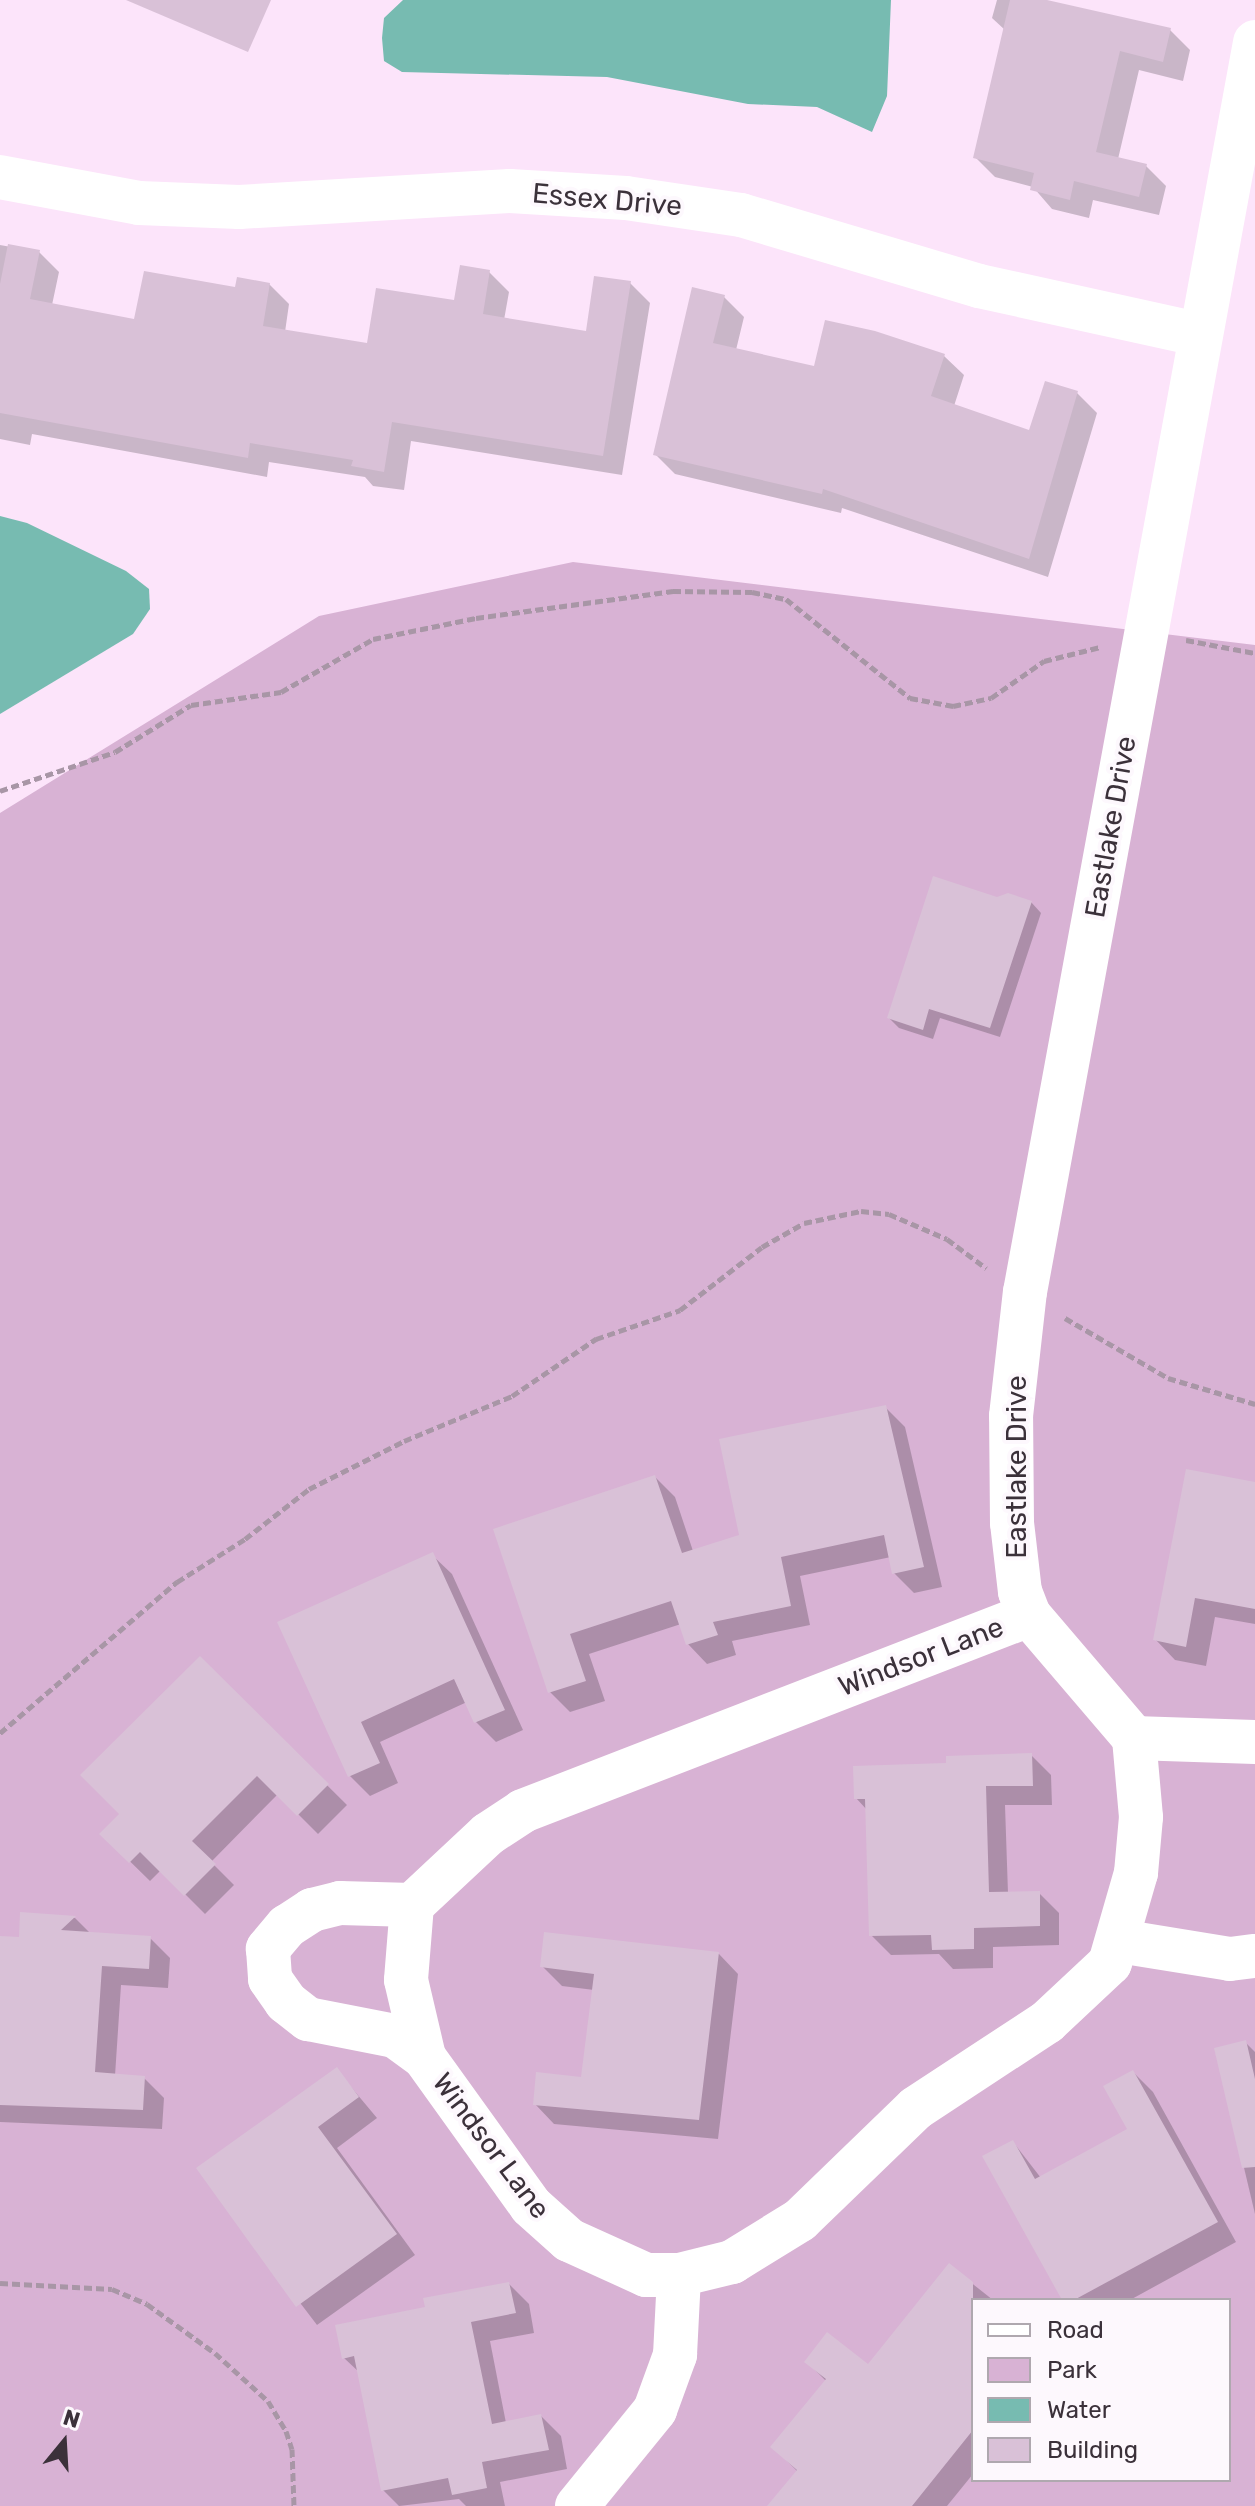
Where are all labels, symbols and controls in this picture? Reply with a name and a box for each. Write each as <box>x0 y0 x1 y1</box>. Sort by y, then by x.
street label: Essex Drive <box>531 177 683 223</box>
street label: Eastlake Drive <box>1079 734 1143 920</box>
street label: Eastlake Drive <box>1000 1375 1034 1559</box>
street label: Windsor Lane <box>834 1610 1008 1704</box>
street label: Windsor Lane <box>425 2066 557 2226</box>
legend <box>971 2298 1231 2482</box>
text: Road <box>1047 2316 1104 2344</box>
text: Park <box>1047 2356 1097 2384</box>
text: Water <box>1047 2396 1111 2424</box>
north arrow <box>24 2402 104 2482</box>
text: N <box>60 2403 83 2434</box>
text: Building <box>1047 2436 1138 2464</box>

